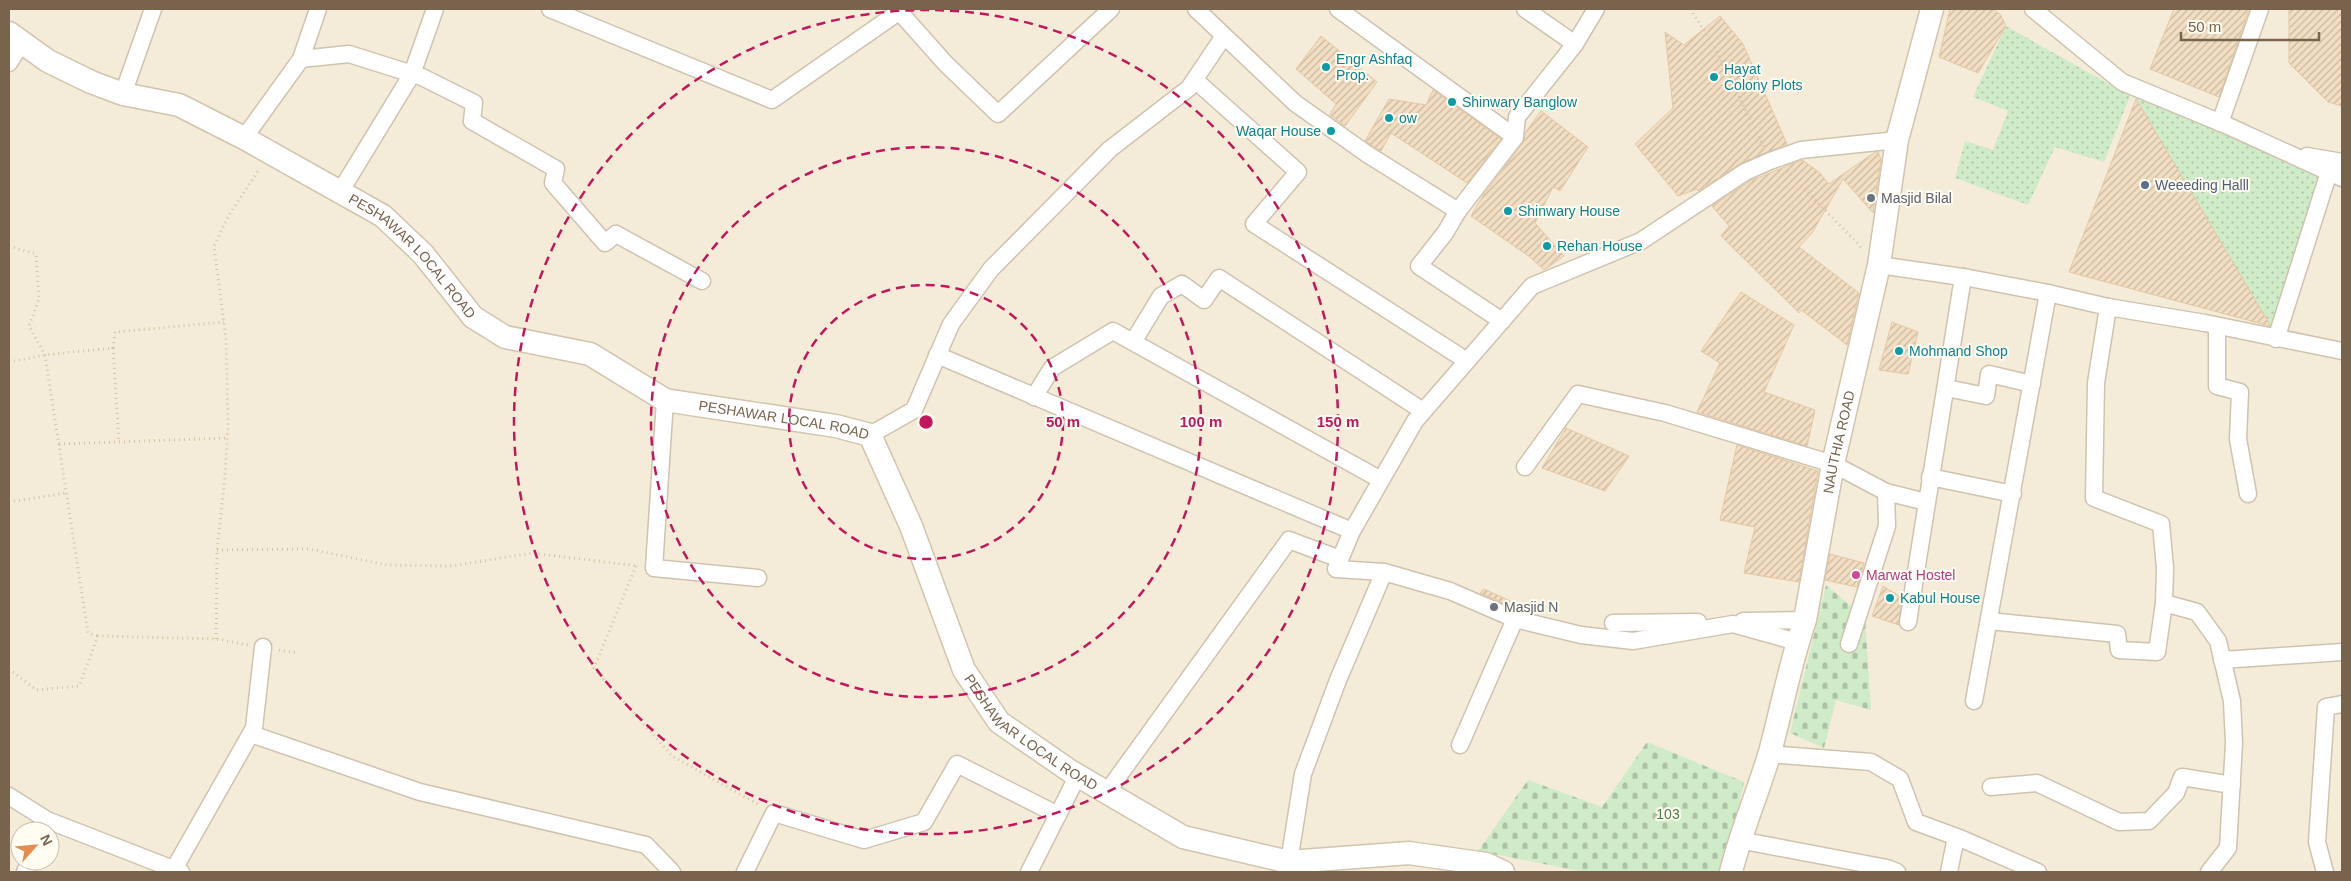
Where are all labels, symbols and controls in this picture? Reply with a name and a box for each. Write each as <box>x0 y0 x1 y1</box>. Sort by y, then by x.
scale bar <box>2181 10 2318 42</box>
text: 50 m <box>2188 18 2221 35</box>
place label: Engr Ashfaq Prop. <box>1336 51 1412 83</box>
marker: Engr Ashfaq Prop. <box>1320 61 1332 73</box>
place label: Hayat Colony Plots <box>1724 61 1803 93</box>
marker: Hayat Colony Plots <box>1708 71 1720 83</box>
place label: Shinwary Banglow <box>1462 94 1578 110</box>
marker: Shinwary Banglow <box>1446 96 1458 108</box>
place label: ow <box>1399 110 1418 126</box>
marker: ow <box>1383 112 1395 124</box>
place label: Waqar House <box>1236 123 1321 139</box>
marker: Waqar House <box>1325 125 1337 137</box>
place label: Weeeding Halll <box>2155 177 2249 193</box>
marker: Weeeding Halll <box>2139 179 2151 191</box>
place label: Masjid Bilal <box>1881 190 1952 206</box>
street label: PESHAWAR LOCAL ROAD <box>346 191 479 322</box>
marker: Masjid Bilal <box>1865 192 1877 204</box>
place label: Shinwary House <box>1518 203 1620 219</box>
marker: Shinwary House <box>1502 205 1514 217</box>
place label: Rehan House <box>1557 238 1643 254</box>
marker: Rehan House <box>1541 240 1553 252</box>
place label: Mohmand Shop <box>1909 343 2008 359</box>
marker: Mohmand Shop <box>1893 345 1905 357</box>
street label: NAUTHIA ROAD <box>1820 389 1858 495</box>
street label: PESHAWAR LOCAL ROAD <box>698 397 871 442</box>
centre of rings <box>917 413 935 431</box>
text: 50 m <box>1046 413 1080 430</box>
text: 100 m <box>1180 413 1222 430</box>
text: 150 m <box>1317 413 1359 430</box>
place label: Marwat Hostel <box>1866 567 1955 583</box>
marker: Marwat Hostel <box>1850 569 1862 581</box>
place label: Kabul House <box>1900 590 1980 606</box>
marker: Kabul House <box>1884 592 1896 604</box>
place label: Masjid N <box>1504 599 1558 615</box>
marker: Masjid N <box>1488 601 1500 613</box>
street label: PESHAWAR LOCAL ROAD <box>961 671 1101 793</box>
park label: 103 <box>1656 806 1680 822</box>
north arrow <box>10 821 60 871</box>
text: N <box>37 832 56 848</box>

